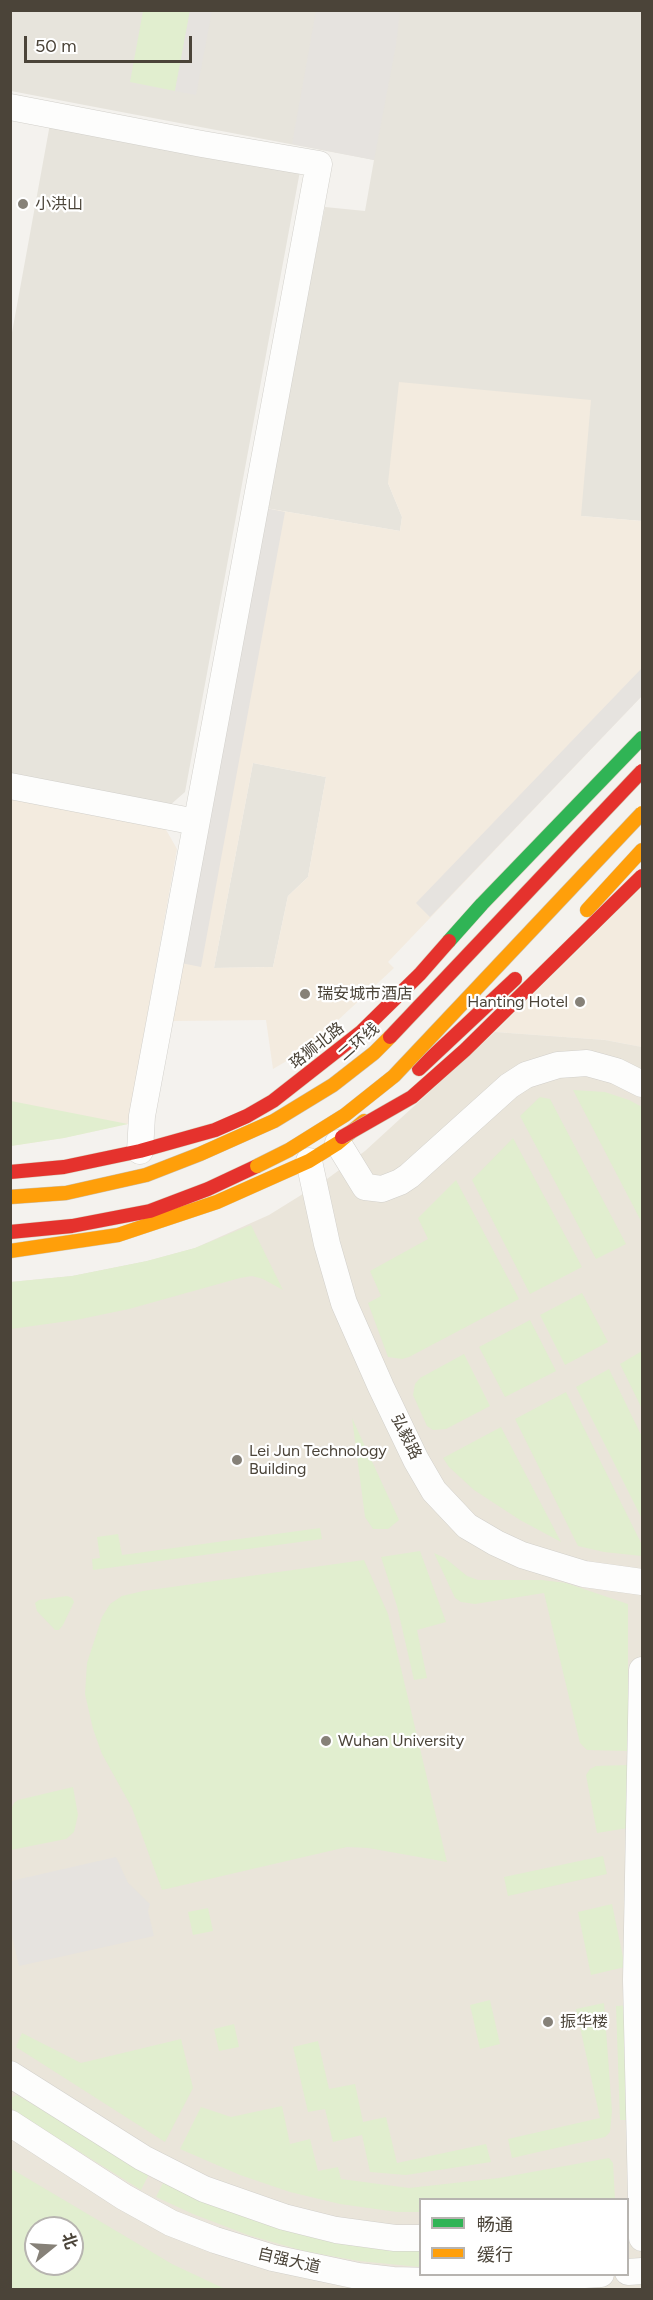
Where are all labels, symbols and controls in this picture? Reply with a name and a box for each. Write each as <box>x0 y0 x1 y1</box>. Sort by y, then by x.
scale bar <box>27 24 195 62</box>
text: 50 m <box>35 35 77 57</box>
place label: 小洪山 <box>35 194 83 214</box>
marker: 小洪山 <box>16 197 30 211</box>
place label: 瑞安城市酒店 <box>317 984 413 1004</box>
marker: 瑞安城市酒店 <box>298 987 312 1001</box>
place label: Hanting Hotel <box>467 992 568 1012</box>
marker: Hanting Hotel <box>573 995 587 1009</box>
street label: 珞狮北路 <box>286 1019 348 1073</box>
street label: 二环线 <box>335 1019 383 1065</box>
street label: 弘毅路 <box>387 1411 425 1463</box>
place label: Lei Jun Technology Building <box>249 1441 387 1479</box>
marker: Lei Jun Technology Building <box>230 1453 244 1467</box>
place label: Wuhan University <box>338 1731 464 1751</box>
marker: Wuhan University <box>319 1734 333 1748</box>
place label: 振华楼 <box>560 2012 608 2032</box>
marker: 振华楼 <box>541 2015 555 2029</box>
legend <box>419 2198 629 2276</box>
text: 畅通 <box>477 2214 513 2236</box>
north arrow <box>24 2216 84 2276</box>
text: 北 <box>58 2230 81 2251</box>
street label: 自强大道 <box>256 2244 322 2278</box>
text: 缓行 <box>477 2244 513 2266</box>

